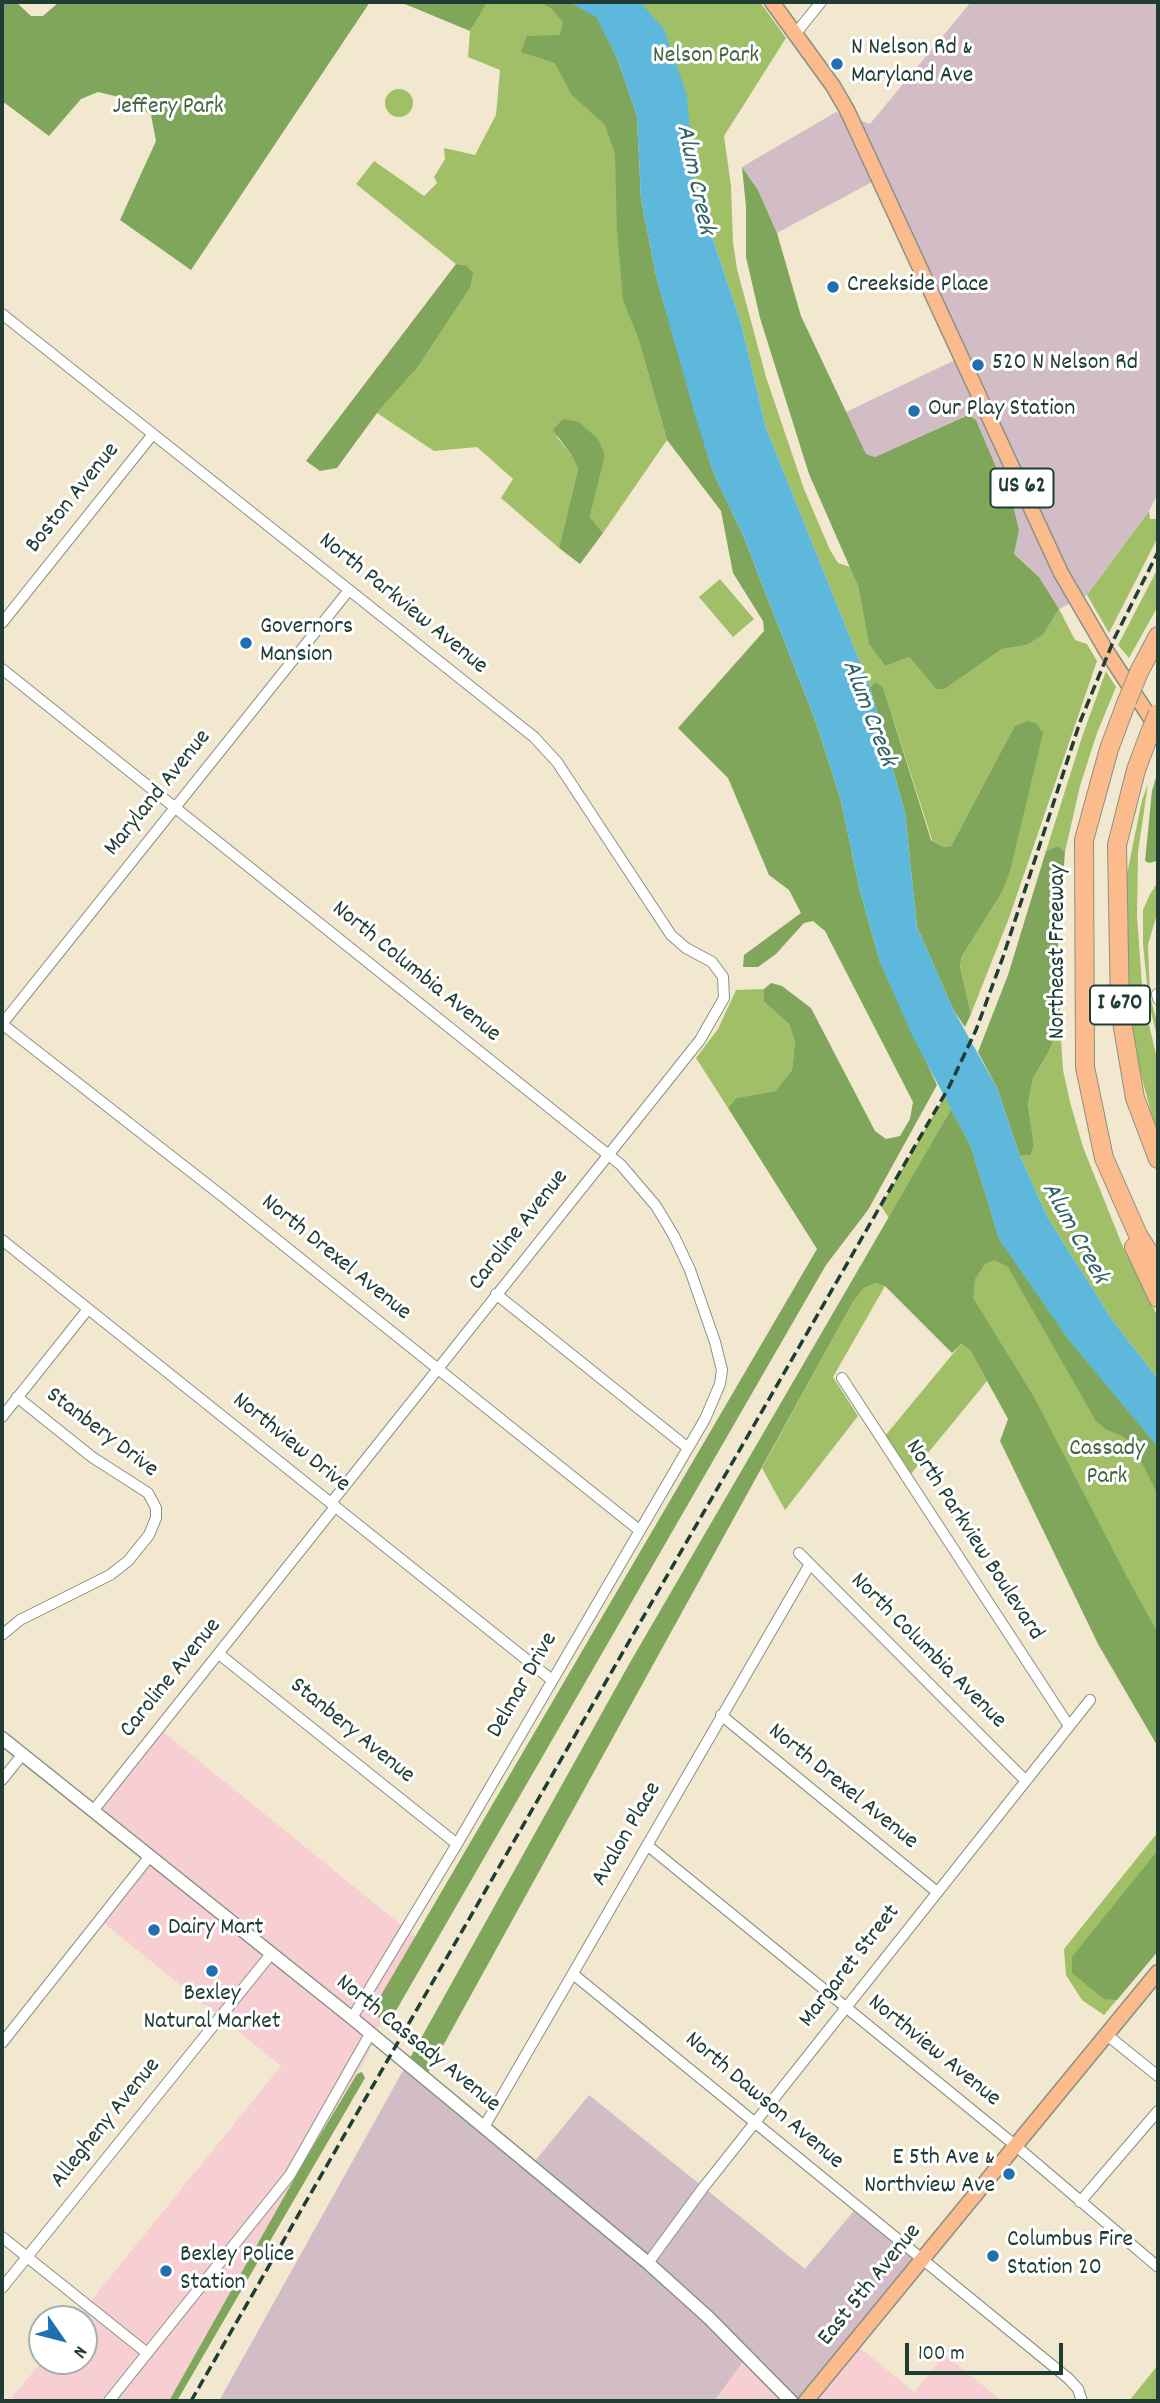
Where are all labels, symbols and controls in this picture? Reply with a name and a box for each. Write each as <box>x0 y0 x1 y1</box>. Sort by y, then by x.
place label: N Nelson Rd & Maryland Ave <box>851 36 973 92</box>
park label: Nelson Park <box>653 44 759 72</box>
marker: N Nelson Rd & Maryland Ave <box>829 56 845 72</box>
park label: Jeffery Park <box>112 95 224 123</box>
water label: Alum Creek <box>666 122 720 238</box>
place label: Creekside Place <box>847 273 989 301</box>
marker: Creekside Place <box>825 279 841 295</box>
place label: 520 N Nelson Rd <box>992 351 1138 379</box>
marker: 520 N Nelson Rd <box>970 357 986 373</box>
place label: Our Play Station <box>928 397 1075 425</box>
marker: Our Play Station <box>906 403 922 419</box>
street label: Boston Avenue <box>21 438 127 560</box>
road number: US 62 <box>990 468 1054 508</box>
street label: North Parkview Avenue <box>312 528 492 682</box>
place label: Governors Mansion <box>260 615 353 671</box>
marker: Governors Mansion <box>238 635 254 651</box>
water label: Alum Creek <box>832 656 902 772</box>
street label: Maryland Avenue <box>99 725 219 863</box>
street label: Northeast Freeway <box>1046 865 1074 1039</box>
street label: North Columbia Avenue <box>325 896 505 1050</box>
road number: I 670 <box>1090 986 1150 1024</box>
street label: Caroline Avenue <box>464 1165 576 1297</box>
water label: Alum Creek <box>1032 1178 1114 1290</box>
street label: North Drexel Avenue <box>254 1190 416 1328</box>
street label: Stanbery Drive <box>39 1382 163 1486</box>
street label: Northview Drive <box>225 1388 355 1500</box>
street label: North Parkview Boulevard <box>897 1435 1049 1647</box>
park label: Cassady Park <box>1069 1437 1145 1493</box>
street label: North Columbia Avenue <box>843 1568 1011 1736</box>
street label: Caroline Avenue <box>115 1613 229 1745</box>
street label: Delmar Drive <box>482 1628 566 1744</box>
street label: Stanbery Avenue <box>283 1673 419 1791</box>
street label: North Drexel Avenue <box>761 1719 923 1857</box>
street label: Avalon Place <box>587 1778 669 1892</box>
street label: Margaret Street <box>794 1900 908 2034</box>
place label: Dairy Mart <box>168 1916 263 1944</box>
marker: Dairy Mart <box>146 1922 162 1938</box>
marker: Bexley Natural Market <box>204 1963 220 1979</box>
street label: North Cassady Avenue <box>329 1970 505 2120</box>
place label: Bexley Natural Market <box>143 1982 281 2038</box>
street label: Northview Avenue <box>861 1990 1005 2114</box>
street label: North Dawson Avenue <box>678 2027 848 2177</box>
street label: Allegheny Avenue <box>46 2053 168 2195</box>
place label: E 5th Ave & Northview Ave <box>864 2146 995 2202</box>
marker: E 5th Ave & Northview Ave <box>1001 2166 1017 2182</box>
street label: East 5th Avenue <box>813 2219 929 2353</box>
place label: Columbus Fire Station 20 <box>1007 2228 1133 2284</box>
place label: Bexley Police Station <box>180 2243 294 2299</box>
marker: Columbus Fire Station 20 <box>985 2248 1001 2264</box>
marker: Bexley Police Station <box>158 2263 174 2279</box>
north arrow <box>28 2305 98 2375</box>
scale bar <box>908 2330 1066 2374</box>
text: N <box>65 2340 93 2363</box>
text: 100 m <box>918 2340 965 2370</box>

